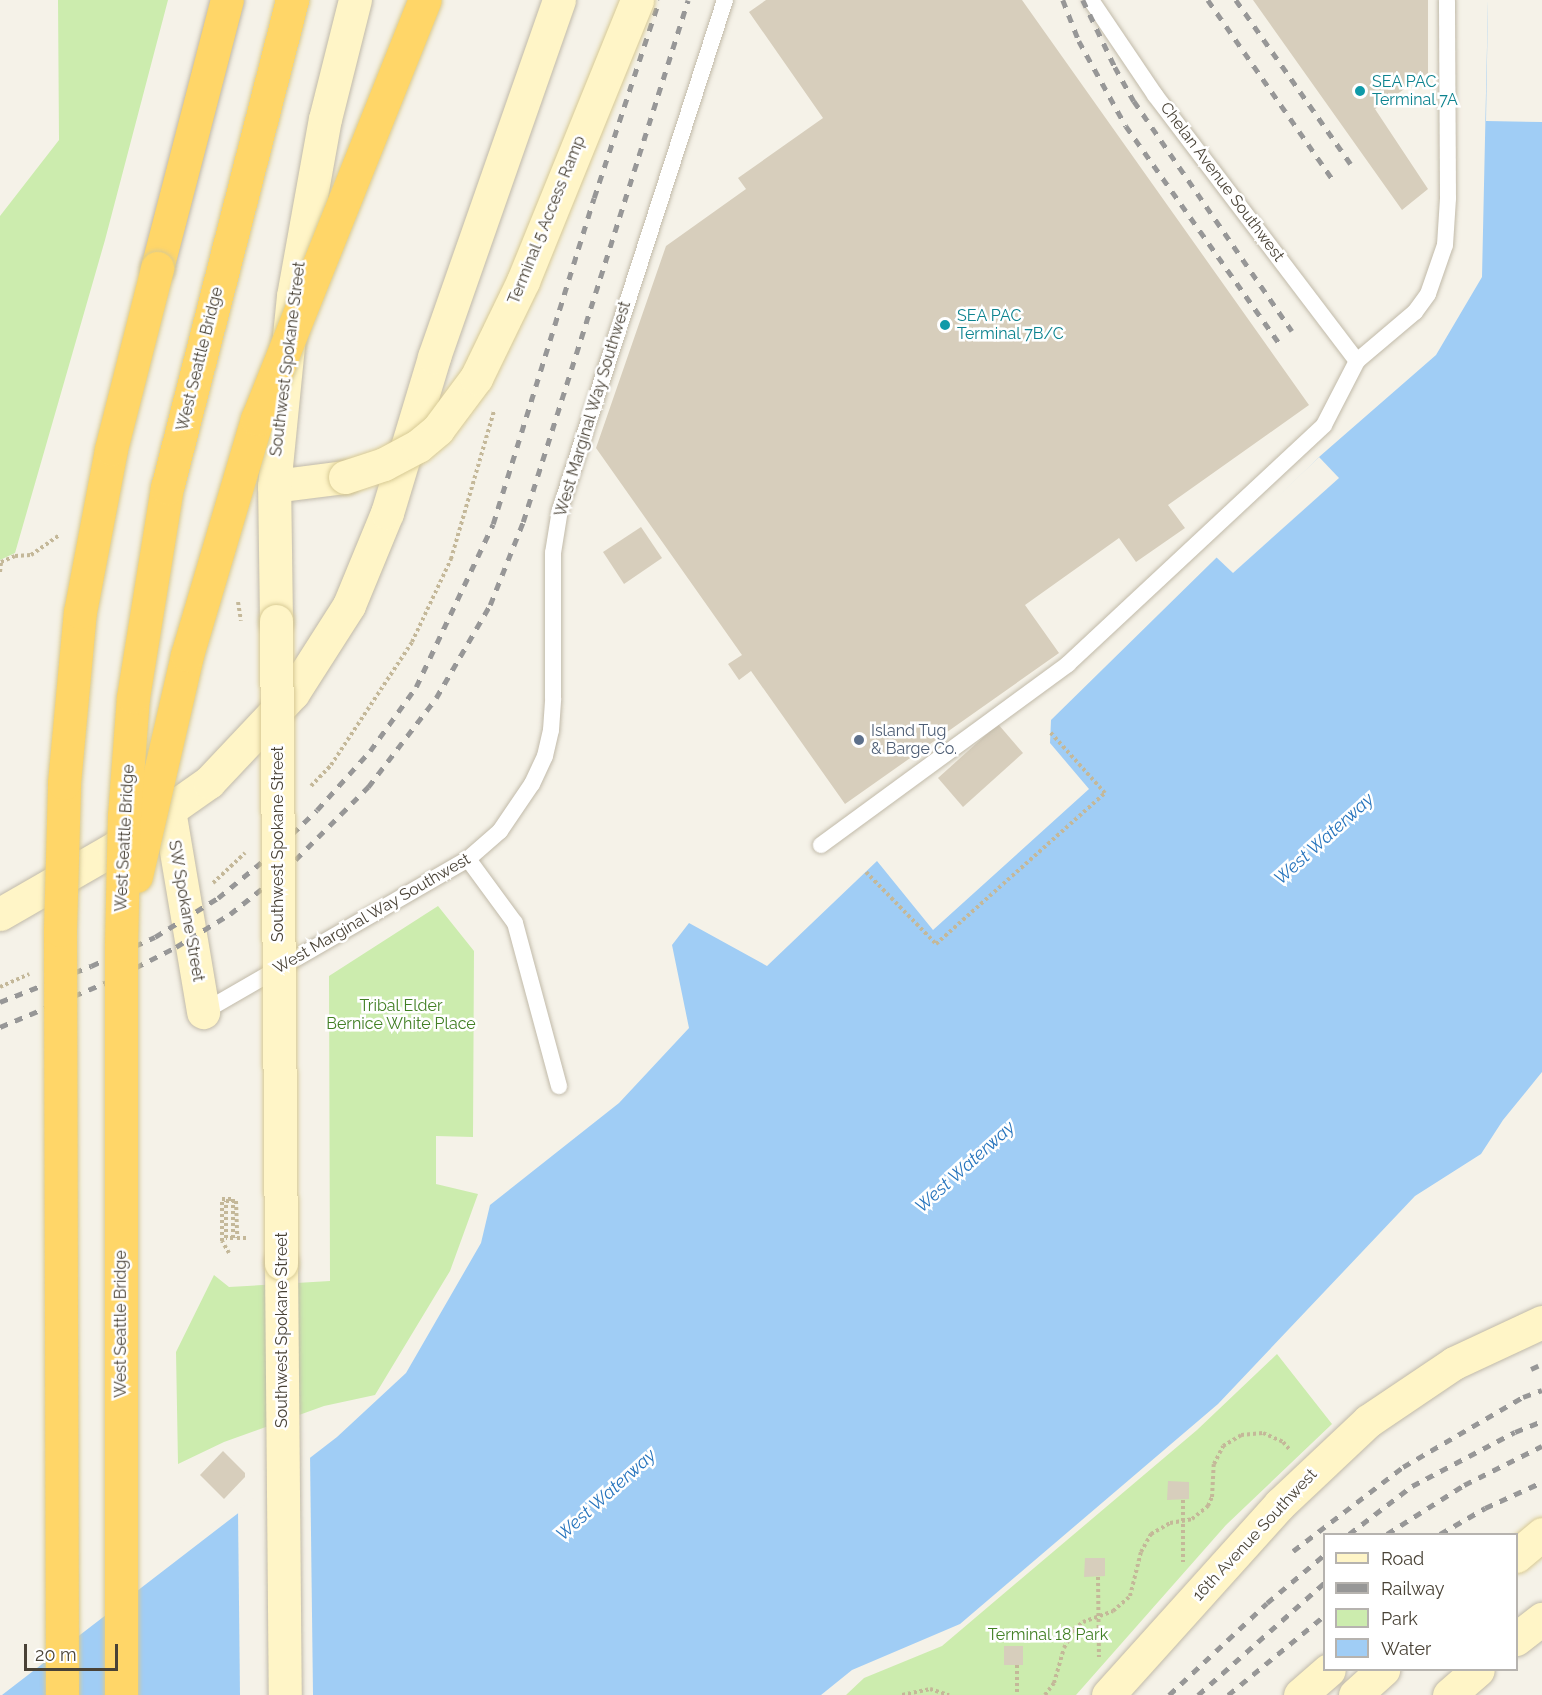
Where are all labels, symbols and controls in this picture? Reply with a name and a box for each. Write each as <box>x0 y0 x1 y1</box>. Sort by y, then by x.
place label: SEA PAC Terminal 7A <box>1372 72 1458 110</box>
marker: SEA PAC Terminal 7A <box>1353 84 1367 98</box>
street label: Chelan Avenue Southwest <box>1156 98 1288 266</box>
street label: Terminal 5 Access Ramp <box>504 133 590 307</box>
street label: Southwest Spokane Street <box>267 261 309 457</box>
street label: West Seattle Bridge <box>173 285 227 433</box>
street label: West Marginal Way Southwest <box>551 298 635 520</box>
place label: SEA PAC Terminal 7B/C <box>957 306 1064 344</box>
marker: SEA PAC Terminal 7B/C <box>938 318 952 332</box>
place label: Island Tug & Barge Co. <box>871 721 957 759</box>
marker: Island Tug & Barge Co. <box>852 733 866 747</box>
street label: Southwest Spokane Street <box>268 746 288 942</box>
street label: West Seattle Bridge <box>112 764 138 912</box>
water label: West Waterway <box>1270 788 1378 890</box>
street label: SW Spokane Street <box>164 839 208 983</box>
street label: West Marginal Way Southwest <box>269 849 475 979</box>
park label: Tribal Elder Bernice White Place <box>326 996 476 1034</box>
water label: West Waterway <box>911 1116 1019 1218</box>
street label: Southwest Spokane Street <box>272 1232 292 1428</box>
street label: West Seattle Bridge <box>111 1250 131 1398</box>
water label: West Waterway <box>552 1444 660 1546</box>
street label: 16th Avenue Southwest <box>1189 1465 1321 1605</box>
legend <box>1323 1533 1518 1671</box>
text: Road <box>1381 1548 1424 1569</box>
text: Railway <box>1381 1578 1445 1599</box>
text: Park <box>1381 1608 1418 1629</box>
park label: Terminal 18 Park <box>988 1625 1108 1645</box>
scale bar <box>27 1632 122 1670</box>
text: Water <box>1381 1638 1431 1659</box>
text: 20 m <box>35 1644 77 1665</box>

